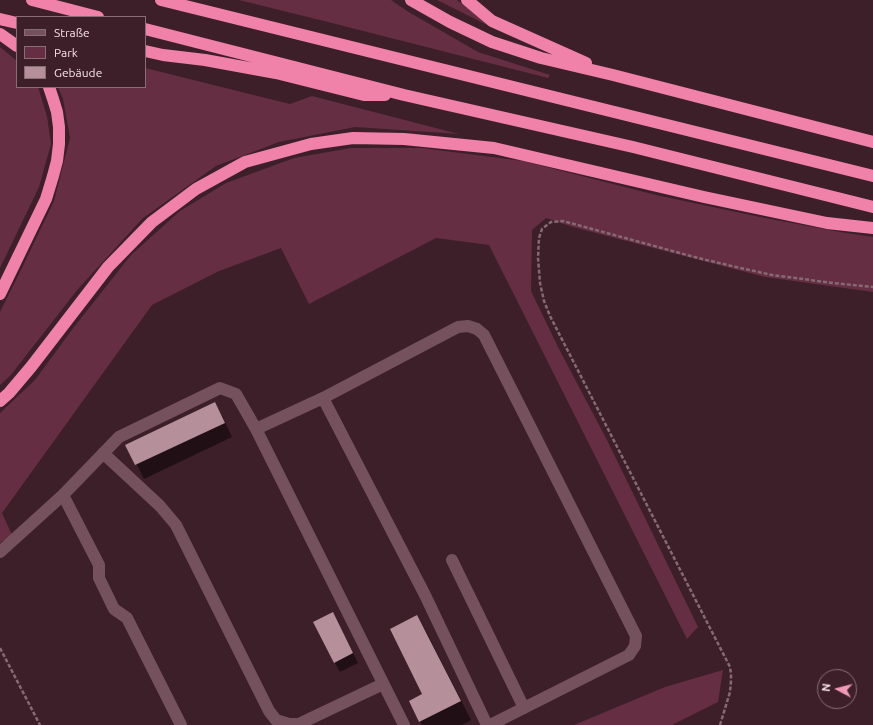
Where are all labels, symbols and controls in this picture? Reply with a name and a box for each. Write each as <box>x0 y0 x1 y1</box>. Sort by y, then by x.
legend <box>16 16 146 88</box>
text: Straße <box>54 26 90 39</box>
text: Park <box>54 46 78 59</box>
text: Gebäude <box>54 66 102 79</box>
north arrow <box>817 669 857 709</box>
text: N <box>820 683 833 692</box>

